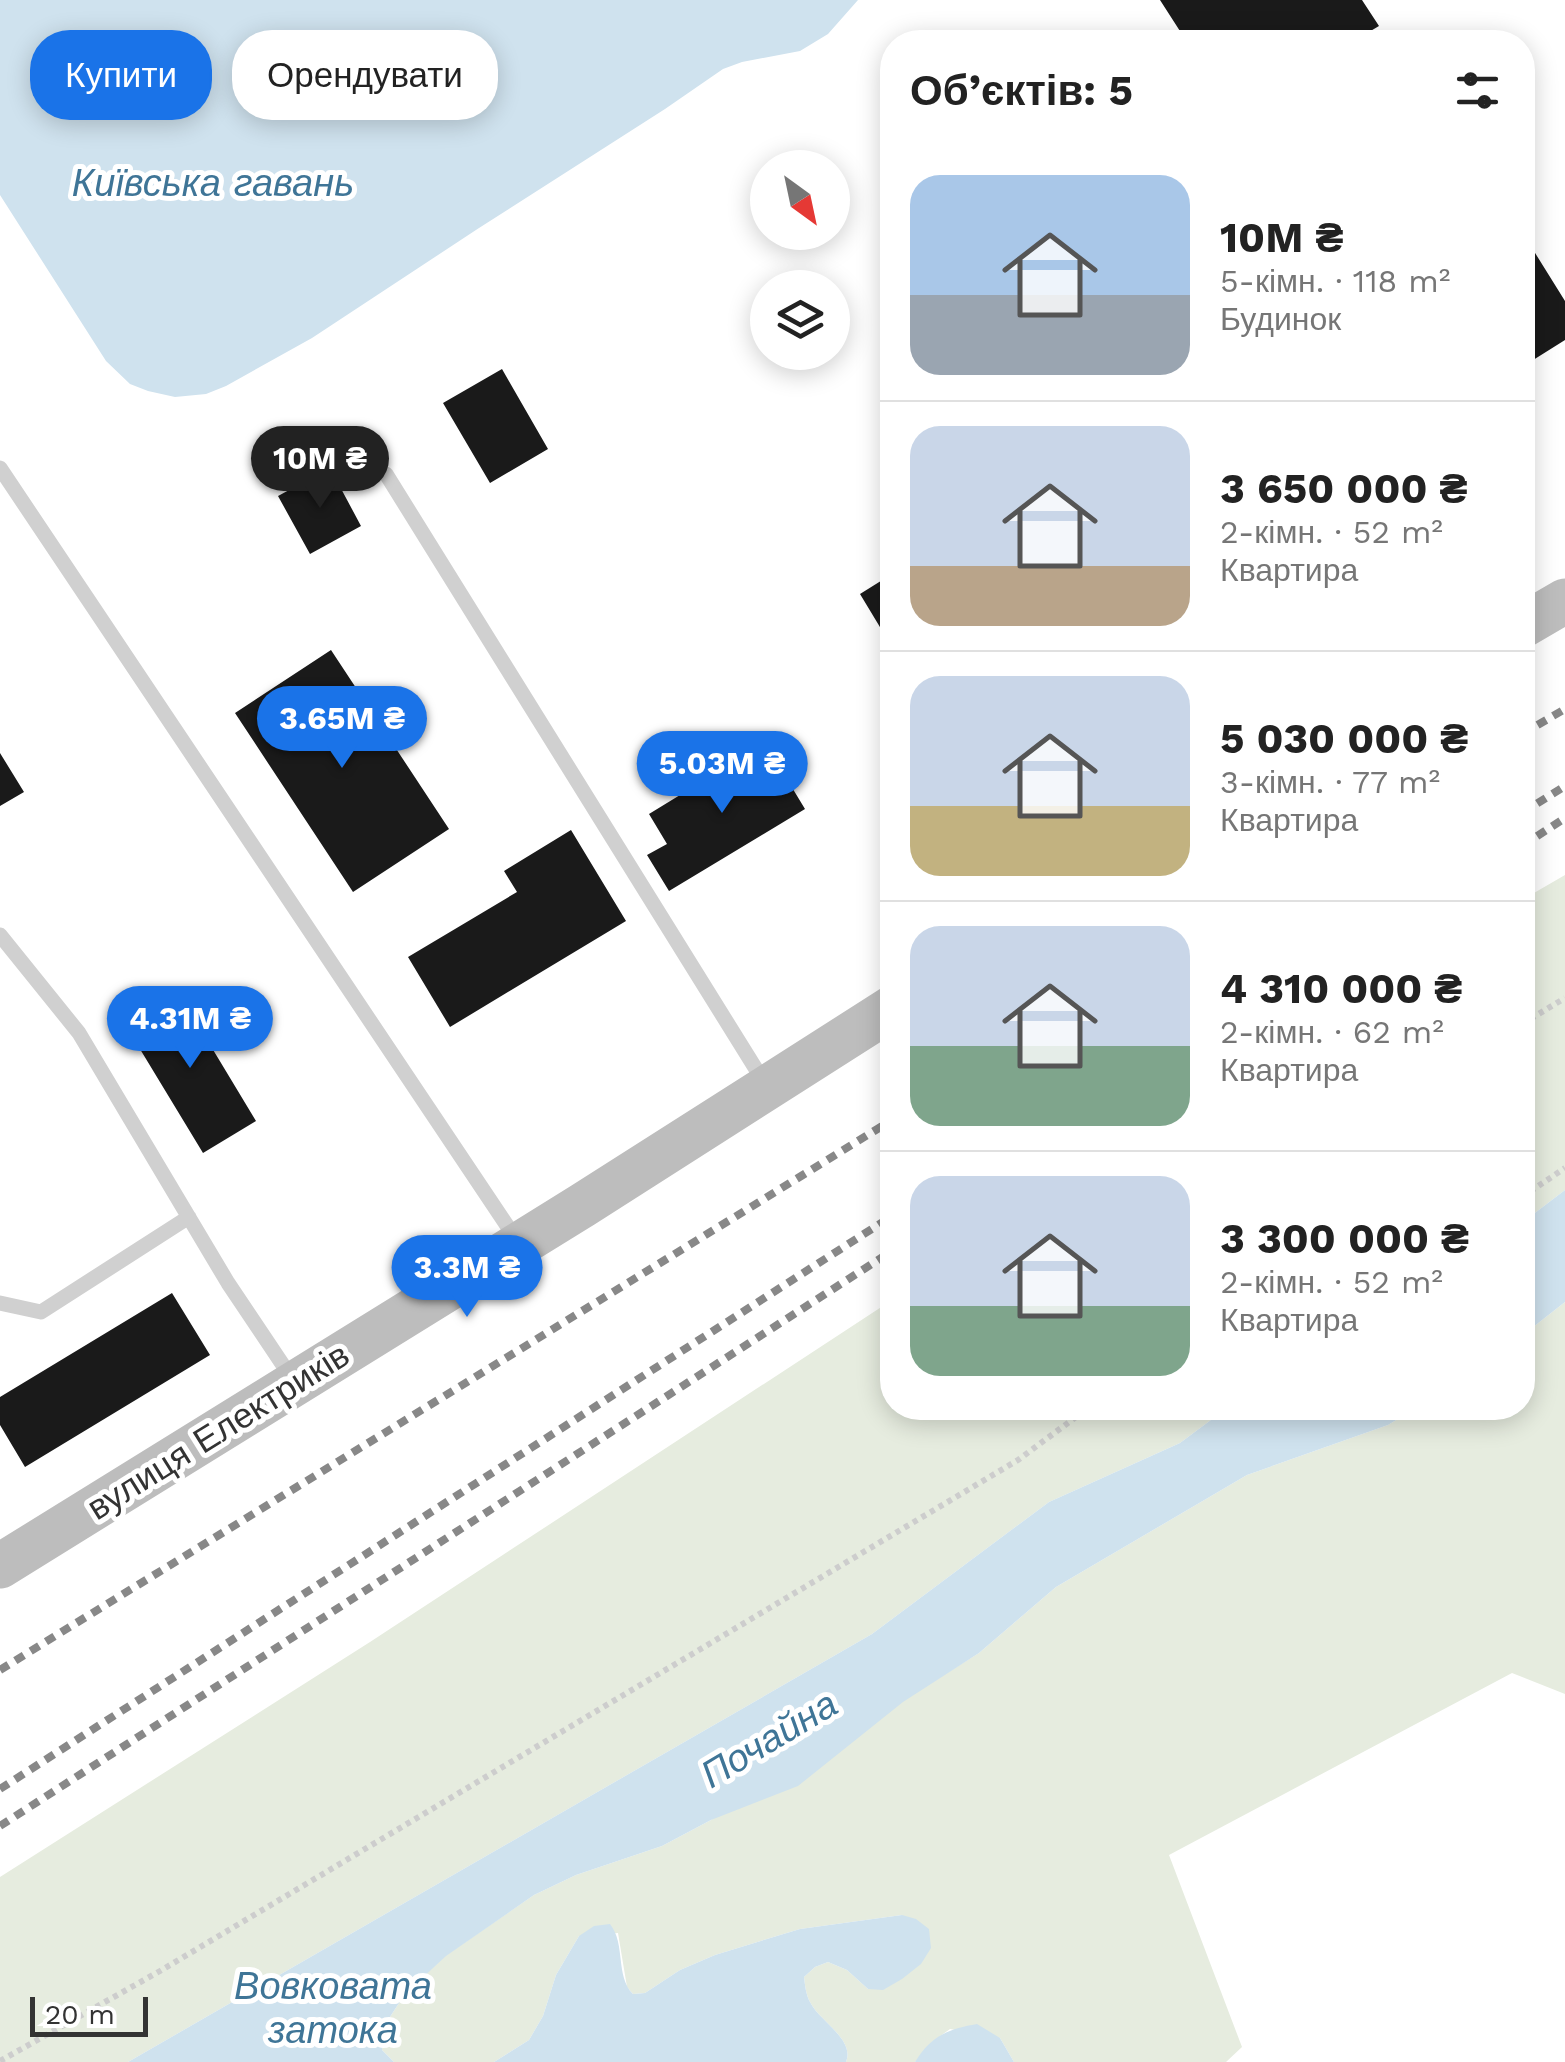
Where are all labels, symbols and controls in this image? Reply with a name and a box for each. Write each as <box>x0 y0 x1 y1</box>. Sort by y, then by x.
chip: Купити <box>30 30 212 120</box>
chip: Орендувати <box>232 30 498 120</box>
icon: filters <box>1450 63 1505 118</box>
text: Об’єктів: 5 <box>910 66 1133 115</box>
north arrow <box>750 150 850 250</box>
map controls <box>750 150 850 370</box>
water label: Київська гавань <box>72 161 354 205</box>
text: 10M ₴ <box>1220 213 1343 262</box>
icon: home <box>990 215 1110 335</box>
text: 5-кімн. · 118 m² <box>1220 262 1450 300</box>
button: layers <box>750 270 850 370</box>
text: Будинок <box>1220 300 1341 338</box>
pin: 10M ₴ <box>250 426 390 511</box>
text: 10M ₴ <box>273 439 367 477</box>
text: 3 650 000 ₴ <box>1220 464 1468 513</box>
icon: home <box>990 466 1110 586</box>
text: 2-кімн. · 52 m² <box>1220 513 1443 551</box>
text: Квартира <box>1220 551 1358 589</box>
pin: 3.65M ₴ <box>250 686 434 771</box>
text: 3.65M ₴ <box>279 699 405 737</box>
text: 5 030 000 ₴ <box>1220 714 1468 763</box>
icon: home <box>990 716 1110 836</box>
pin: 5.03M ₴ <box>630 731 814 816</box>
text: 5.03M ₴ <box>659 744 785 782</box>
text: 3-кімн. · 77 m² <box>1220 763 1440 801</box>
text: Квартира <box>1220 801 1358 839</box>
text: 4 310 000 ₴ <box>1220 964 1462 1013</box>
icon: home <box>990 966 1110 1086</box>
pin: 4.31M ₴ <box>98 986 282 1071</box>
text: 4.31M ₴ <box>129 999 251 1037</box>
text: 2-кімн. · 62 m² <box>1220 1013 1444 1051</box>
text: Квартира <box>1220 1051 1358 1089</box>
text: 3 300 000 ₴ <box>1220 1214 1469 1263</box>
icon: home <box>990 1216 1110 1336</box>
pin: 3.3M ₴ <box>386 1235 548 1320</box>
text: 3.3M ₴ <box>414 1248 520 1286</box>
text: 2-кімн. · 52 m² <box>1220 1263 1443 1301</box>
text: Квартира <box>1220 1301 1358 1339</box>
street label: вулиця Електриків <box>79 1333 357 1529</box>
water label: Почайна <box>693 1681 845 1797</box>
water label: Вовковата затока <box>234 1964 432 2052</box>
scale bar <box>30 1992 148 2036</box>
text: 20 m <box>45 1998 115 2031</box>

